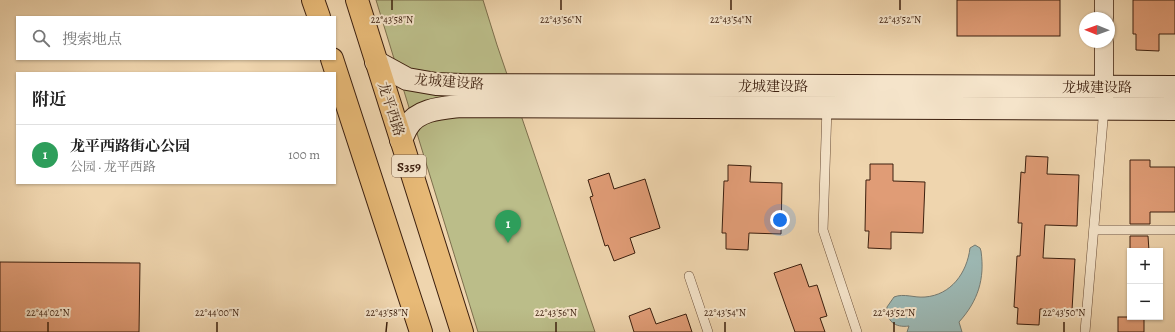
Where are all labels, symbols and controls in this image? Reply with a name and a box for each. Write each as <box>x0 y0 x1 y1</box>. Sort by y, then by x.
north arrow <box>1079 12 1115 48</box>
text: 22°43'58"N <box>371 13 413 26</box>
text: 22°43'56"N <box>540 13 582 26</box>
text: 22°43'54"N <box>710 13 752 26</box>
text: 22°43'52"N <box>879 13 921 26</box>
search box <box>16 16 336 60</box>
icon: search <box>30 27 52 49</box>
text: 搜索地点 <box>62 29 122 49</box>
street label: 龙城建设路 <box>413 70 485 94</box>
street label: 龙城建设路 <box>738 77 808 96</box>
street label: 龙城建设路 <box>1062 78 1132 97</box>
street label: 龙平西路 <box>373 79 409 139</box>
text: 附近 <box>32 88 66 111</box>
text: 龙平西路街心公园 <box>70 136 190 156</box>
text: 1 <box>43 146 47 163</box>
text: 100 m <box>288 146 320 163</box>
road number: S359 <box>392 155 426 177</box>
text: 公园 · 龙平西路 <box>70 158 156 175</box>
pin: 1 <box>495 210 521 243</box>
your location <box>770 210 790 230</box>
map controls <box>1127 248 1163 320</box>
button: + <box>1127 248 1163 284</box>
button: − <box>1127 284 1163 320</box>
text: 22°44'02"N <box>26 306 70 319</box>
text: 22°44'00"N <box>195 306 239 319</box>
text: 22°43'58"N <box>366 306 408 319</box>
text: 22°43'56"N <box>535 306 577 319</box>
text: 22°43'54"N <box>704 306 746 319</box>
text: 22°43'52"N <box>873 306 915 319</box>
text: 22°43'50"N <box>1043 306 1085 319</box>

